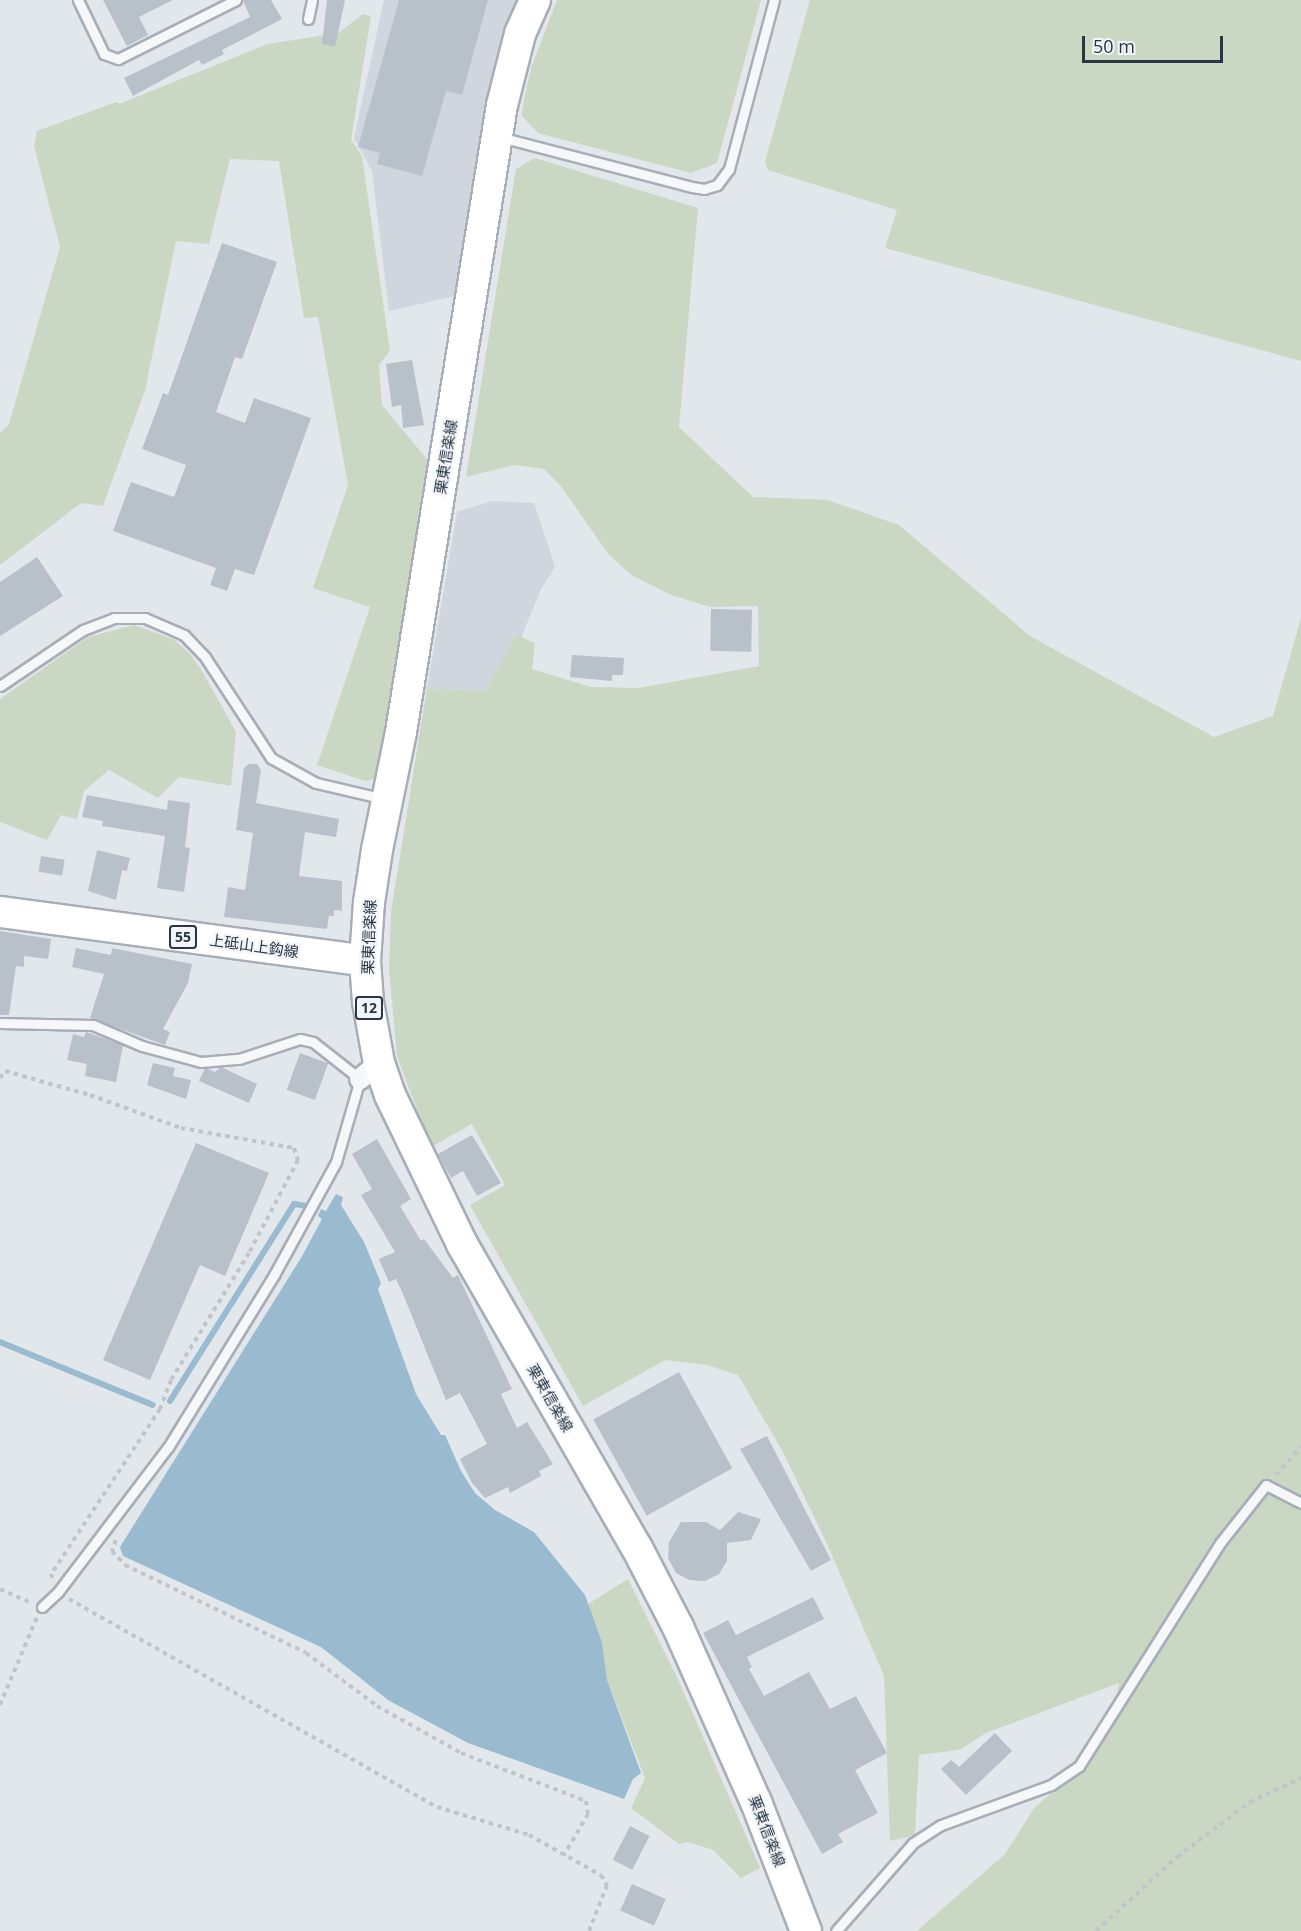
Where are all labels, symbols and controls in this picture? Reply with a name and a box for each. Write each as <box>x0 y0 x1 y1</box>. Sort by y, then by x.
scale bar <box>1085 24 1226 62</box>
text: 50 m <box>1093 34 1135 58</box>
street label: 栗東信楽線 <box>431 419 461 495</box>
street label: 栗東信楽線 <box>359 899 379 975</box>
road number: 55 <box>168 926 198 948</box>
street label: 上砥山上鈎線 <box>208 931 300 961</box>
road number: 12 <box>354 997 384 1019</box>
street label: 栗東信楽線 <box>523 1361 577 1435</box>
street label: 栗東信楽線 <box>745 1793 789 1869</box>

